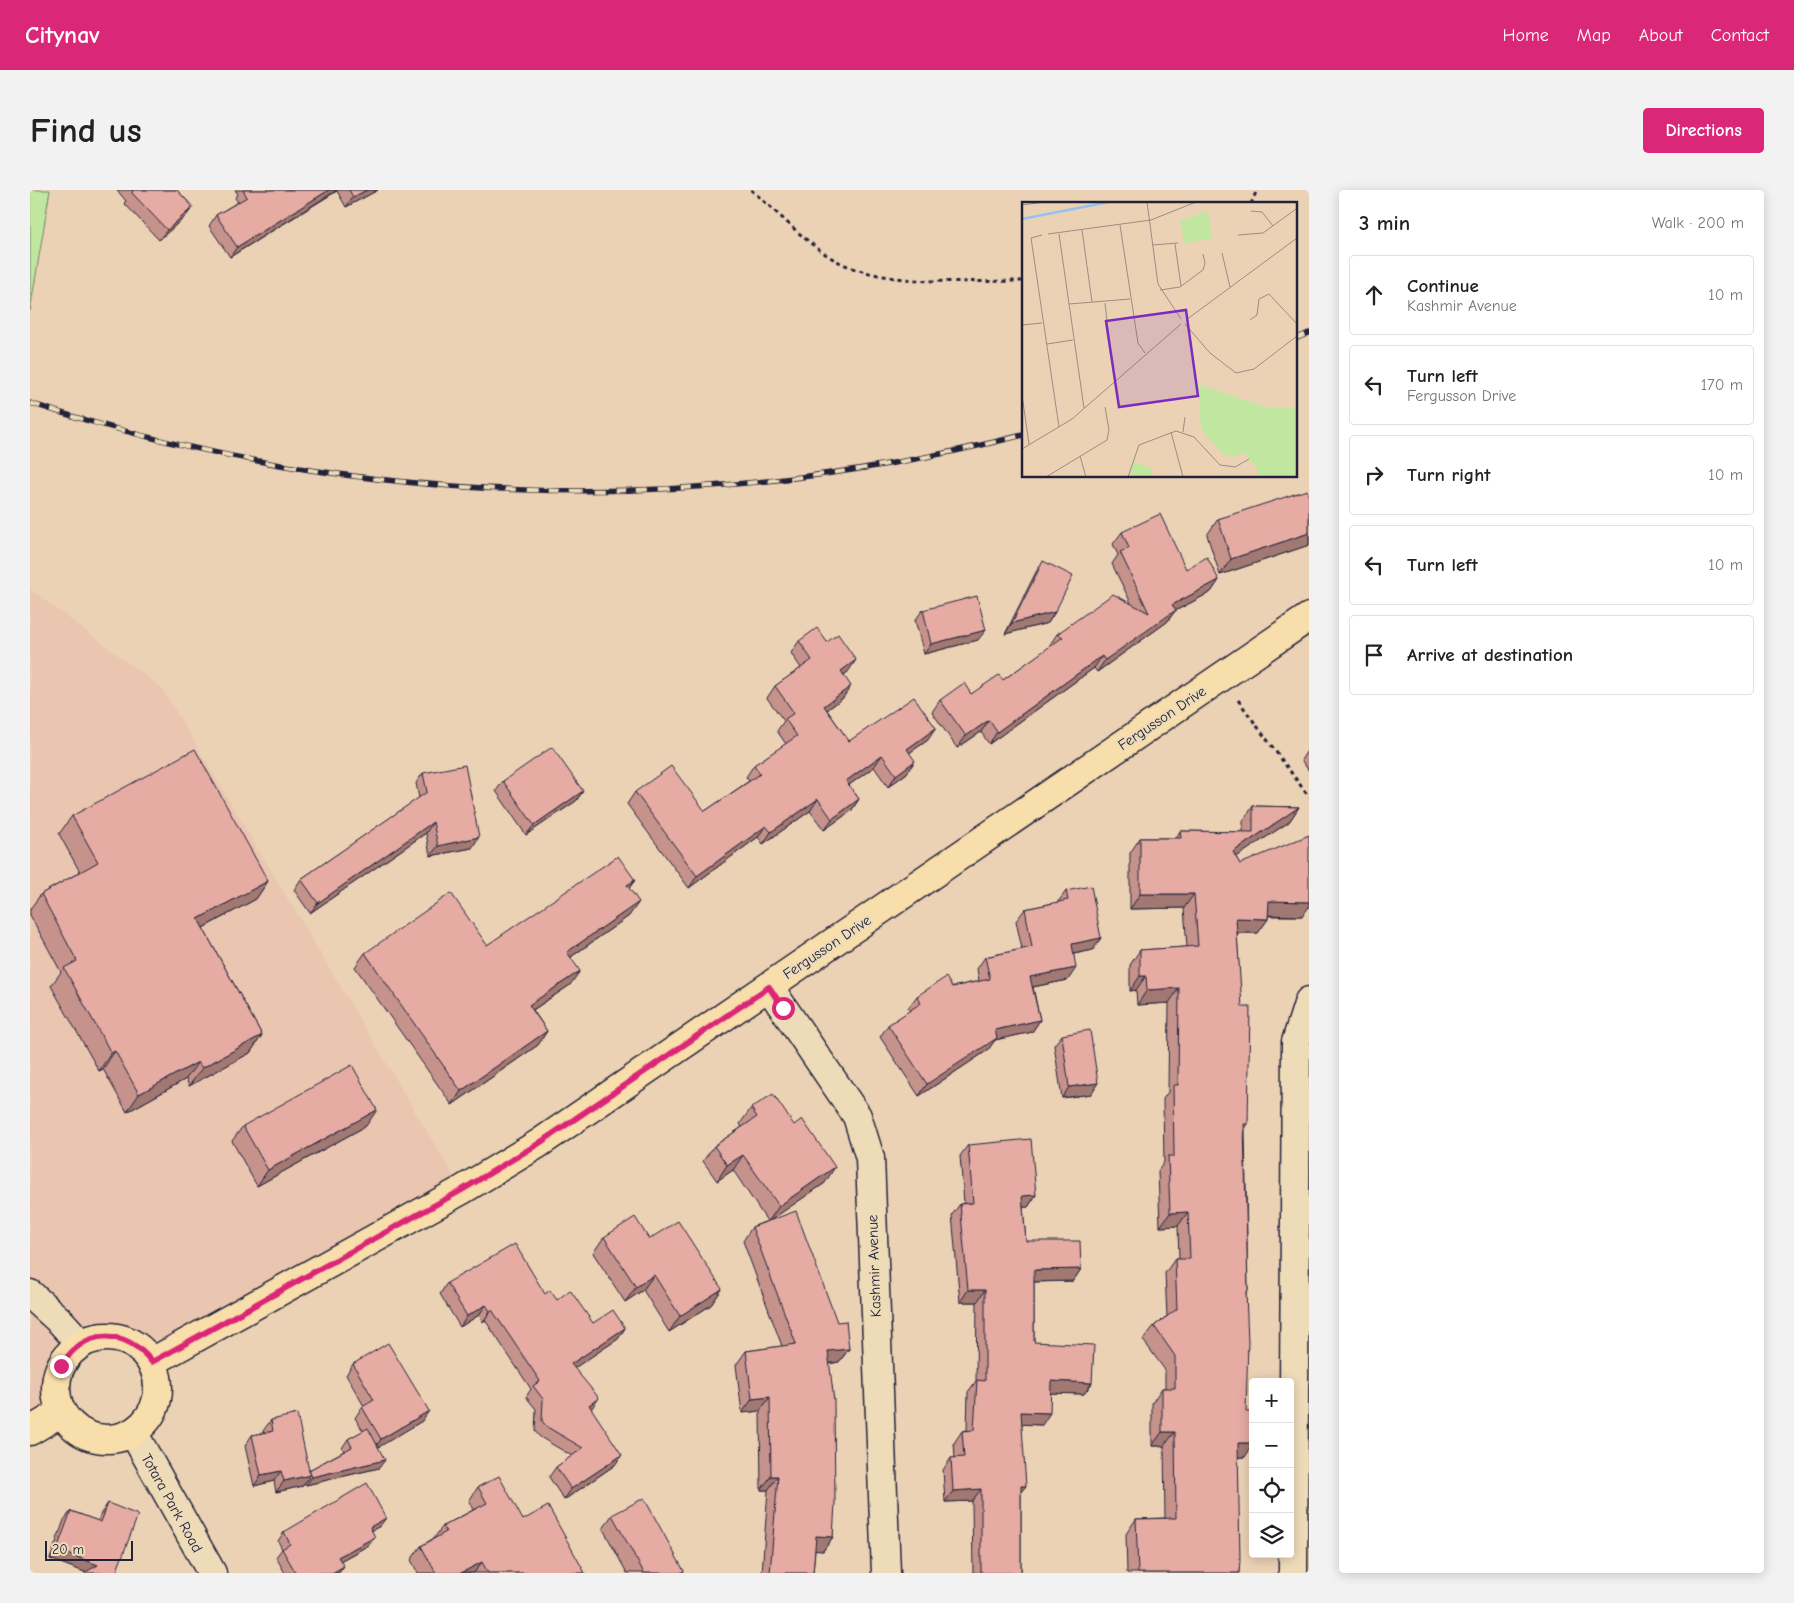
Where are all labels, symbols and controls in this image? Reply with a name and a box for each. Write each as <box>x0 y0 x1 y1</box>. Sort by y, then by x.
text: Citynav <box>25 21 100 49</box>
text: Home <box>1502 25 1549 46</box>
text: Map <box>1577 25 1611 46</box>
text: About <box>1639 25 1683 46</box>
text: Contact <box>1711 25 1769 46</box>
button: Directions <box>1643 108 1764 153</box>
text: Find us <box>30 110 142 151</box>
inset map <box>1022 202 1296 478</box>
text: 3 min <box>1359 211 1410 235</box>
text: Walk · 200 m <box>1652 214 1744 232</box>
text: Continue <box>1407 275 1479 297</box>
icon: ahead <box>1360 281 1388 309</box>
text: 10 m <box>1708 286 1743 304</box>
text: Kashmir Avenue <box>1407 297 1517 315</box>
text: Turn left <box>1407 365 1478 387</box>
icon: left <box>1360 371 1388 399</box>
text: 170 m <box>1701 376 1743 394</box>
text: Fergusson Drive <box>1407 387 1516 405</box>
icon: right <box>1360 461 1388 489</box>
text: Turn right <box>1407 464 1491 486</box>
text: 10 m <box>1708 466 1743 484</box>
icon: left <box>1360 551 1388 579</box>
text: Turn left <box>1407 554 1478 576</box>
text: 10 m <box>1708 556 1743 574</box>
icon: arrive <box>1360 641 1388 669</box>
text: Arrive at destination <box>1407 644 1573 666</box>
street label: Fergusson Drive <box>1115 682 1210 754</box>
street label: Fergusson Drive <box>780 911 875 983</box>
route start <box>772 997 795 1020</box>
street label: Kashmir Avenue <box>863 1214 885 1318</box>
route end <box>50 1355 73 1378</box>
map controls <box>1249 1378 1294 1558</box>
button: + <box>1249 1378 1294 1423</box>
button: − <box>1249 1423 1294 1468</box>
street label: Totara Park Road <box>137 1450 207 1556</box>
button: locate <box>1249 1468 1294 1513</box>
button: layers <box>1249 1513 1294 1558</box>
scale bar <box>45 1538 132 1561</box>
text: 20 m <box>52 1541 84 1558</box>

